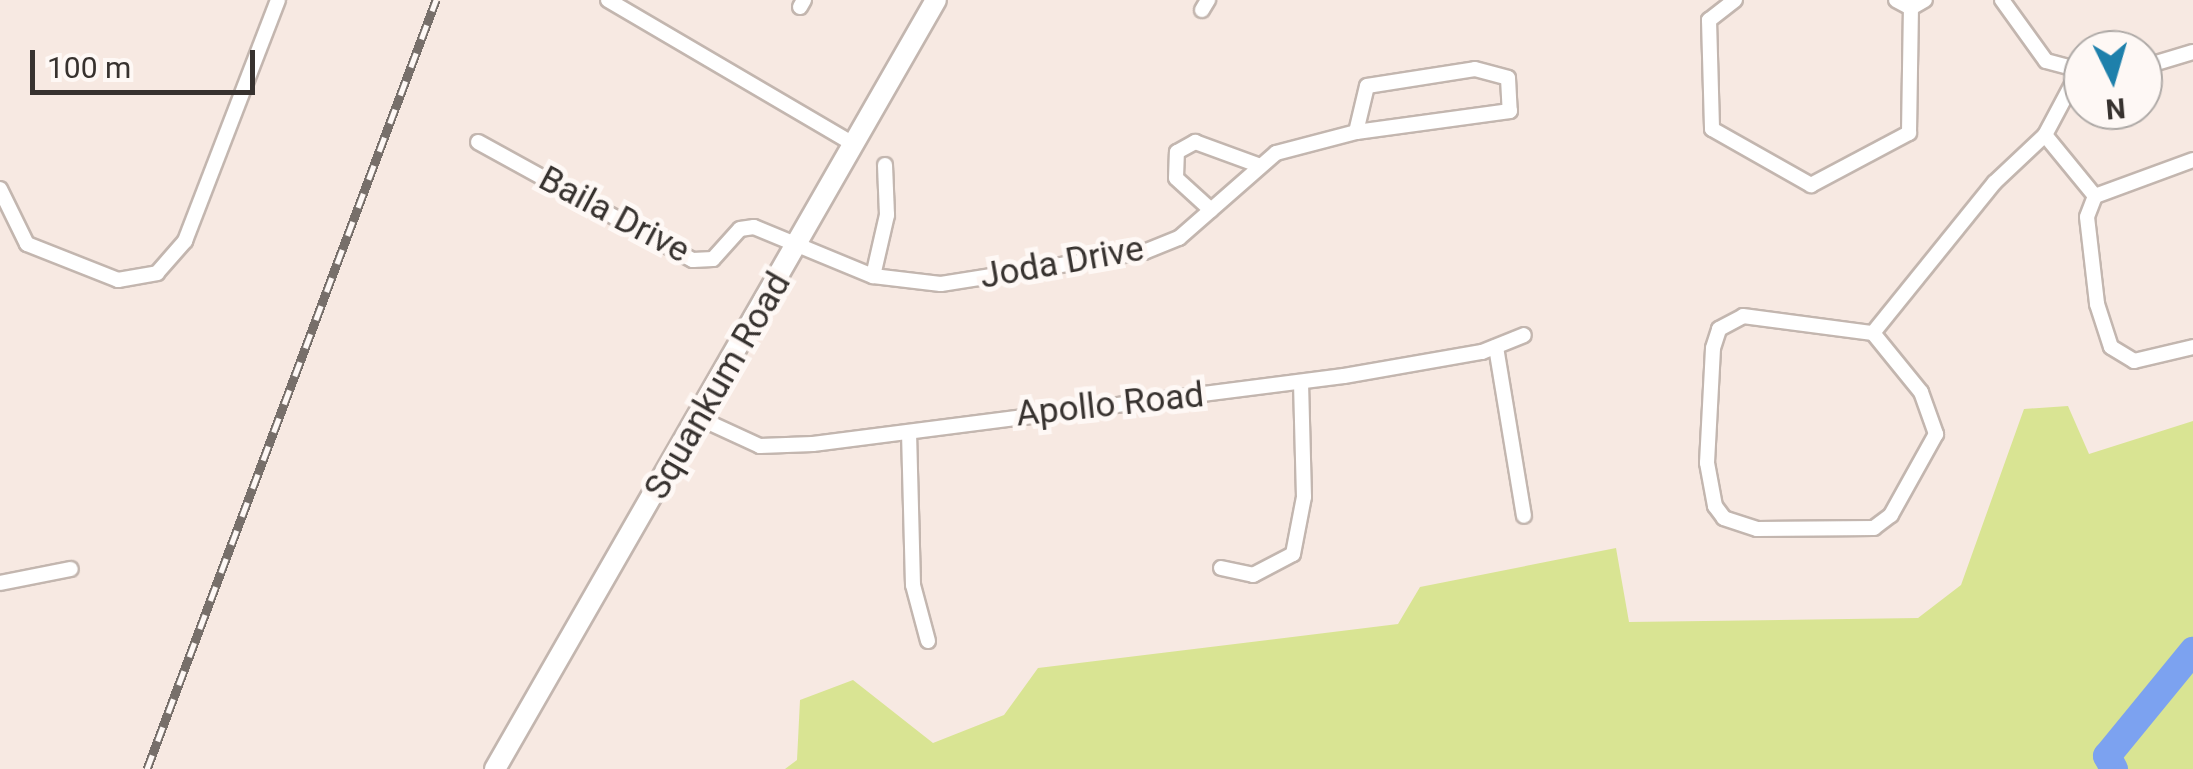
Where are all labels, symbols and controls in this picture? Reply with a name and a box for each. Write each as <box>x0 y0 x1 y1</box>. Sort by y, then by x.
scale bar <box>35 30 260 92</box>
north arrow <box>2063 30 2163 130</box>
text: 100 m <box>47 50 131 85</box>
text: N <box>2104 91 2127 126</box>
street label: Baila Drive <box>532 158 696 272</box>
street label: Joda Drive <box>977 228 1147 298</box>
street label: Squankum Road <box>636 265 800 507</box>
street label: Apollo Road <box>1014 374 1206 436</box>

